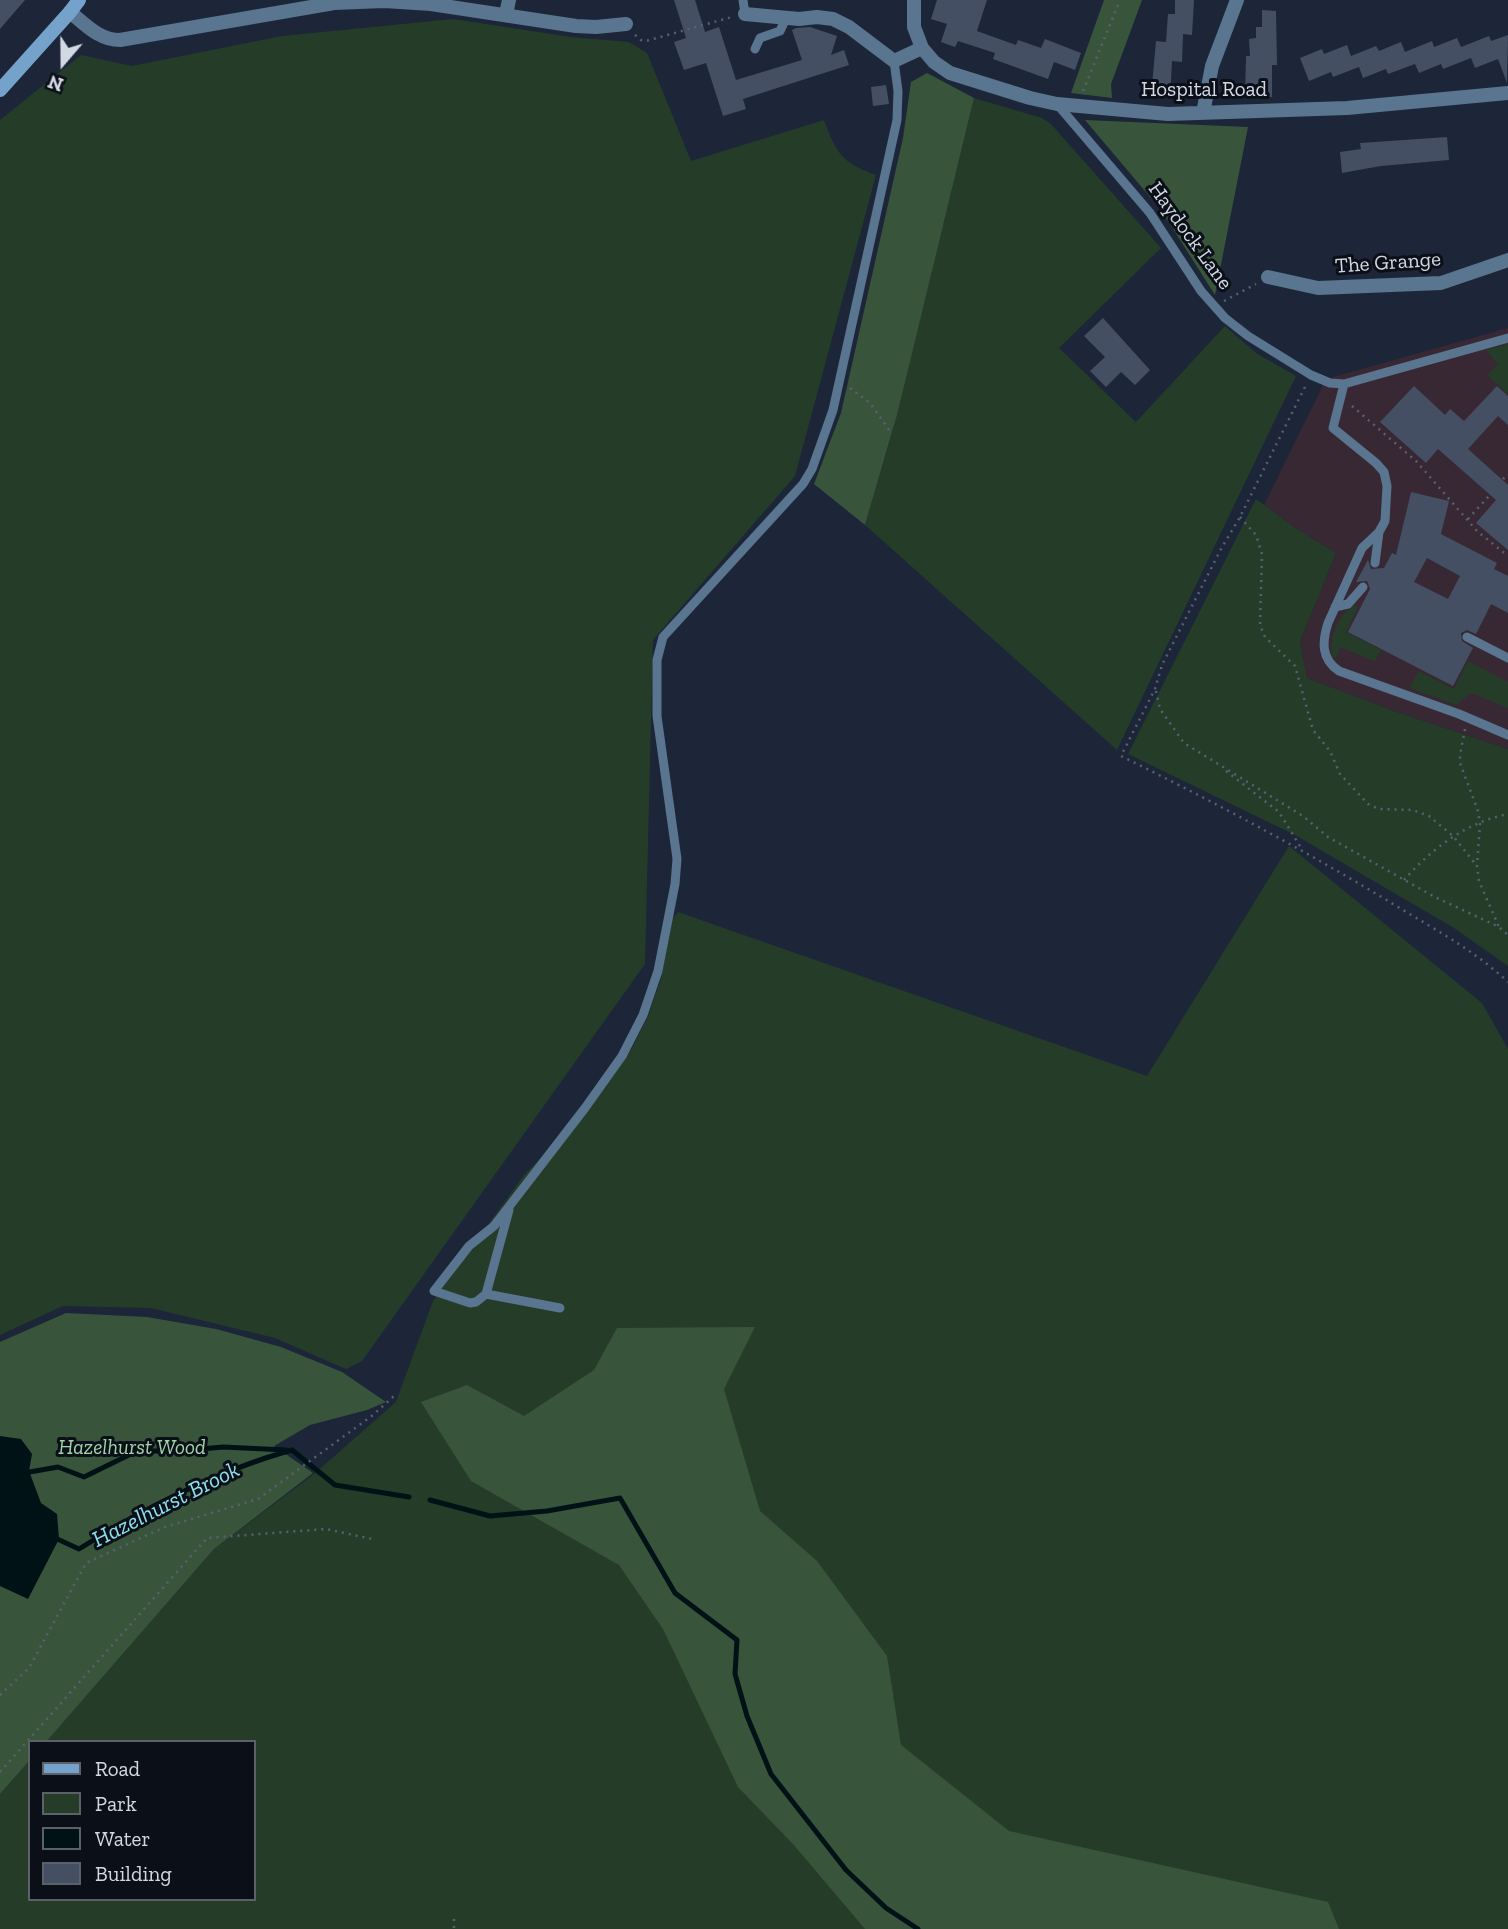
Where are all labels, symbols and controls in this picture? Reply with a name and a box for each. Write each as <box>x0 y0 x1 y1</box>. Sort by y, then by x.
north arrow <box>28 28 98 98</box>
text: N <box>45 70 66 96</box>
street label: Hospital Road <box>1141 77 1267 103</box>
street label: Haydock Lane <box>1142 177 1238 295</box>
street label: The Grange <box>1334 247 1442 279</box>
park label: Hazelhurst Wood <box>58 1435 206 1461</box>
water label: Hazelhurst Brook <box>88 1456 244 1554</box>
legend <box>28 1740 256 1901</box>
text: Road <box>95 1756 140 1781</box>
text: Park <box>95 1791 137 1816</box>
text: Water <box>95 1826 150 1851</box>
text: Building <box>95 1861 172 1886</box>

